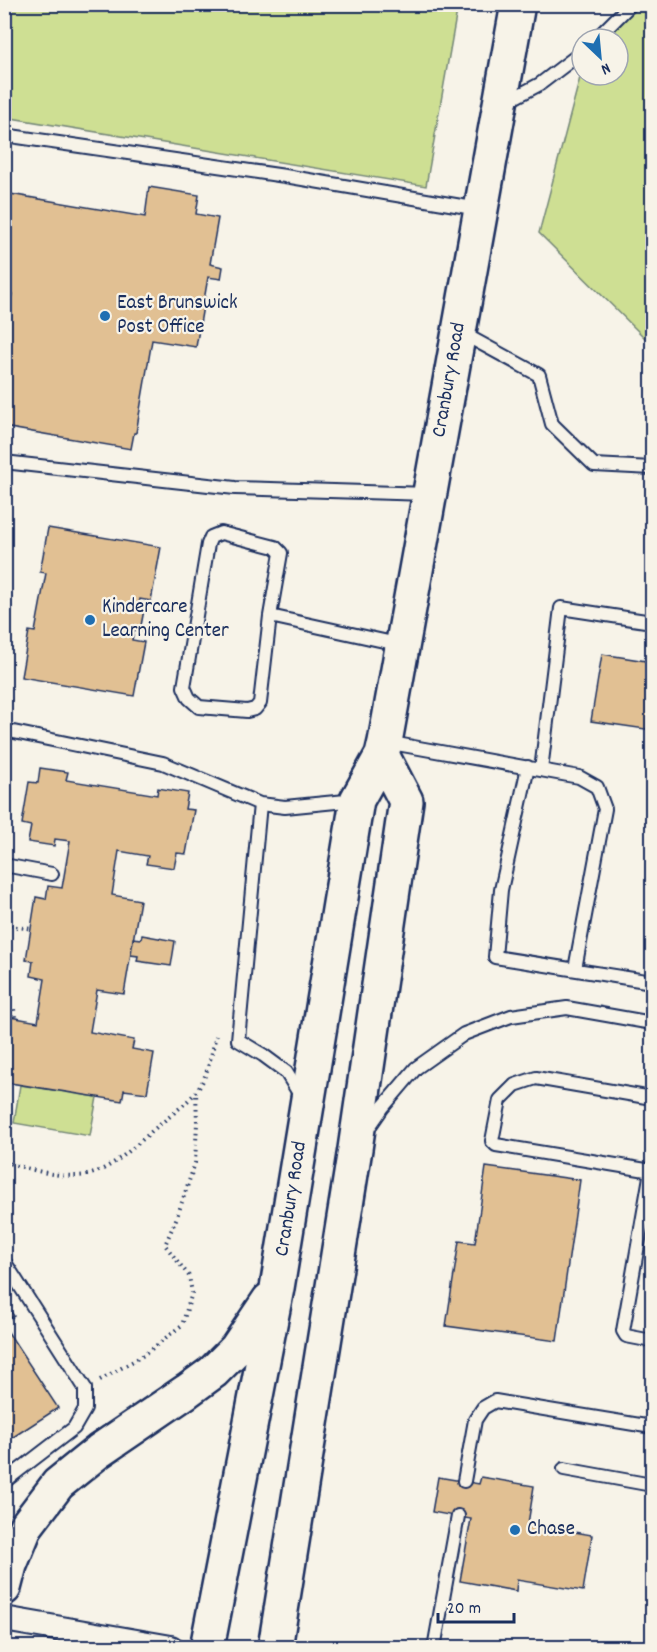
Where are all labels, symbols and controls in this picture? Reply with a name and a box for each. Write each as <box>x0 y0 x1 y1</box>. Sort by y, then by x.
north arrow <box>570 27 630 87</box>
text: N <box>597 56 614 80</box>
place label: East Brunswick Post Office <box>117 289 238 343</box>
marker: East Brunswick Post Office <box>98 309 112 323</box>
street label: Cranbury Road <box>425 320 475 440</box>
place label: Kindercare Learning Center <box>102 593 229 647</box>
marker: Kindercare Learning Center <box>83 613 97 627</box>
street label: Cranbury Road <box>268 1139 316 1259</box>
place label: Chase <box>527 1515 575 1545</box>
marker: Chase <box>508 1523 522 1537</box>
scale bar <box>438 1586 514 1624</box>
text: 20 m <box>447 1597 481 1622</box>

